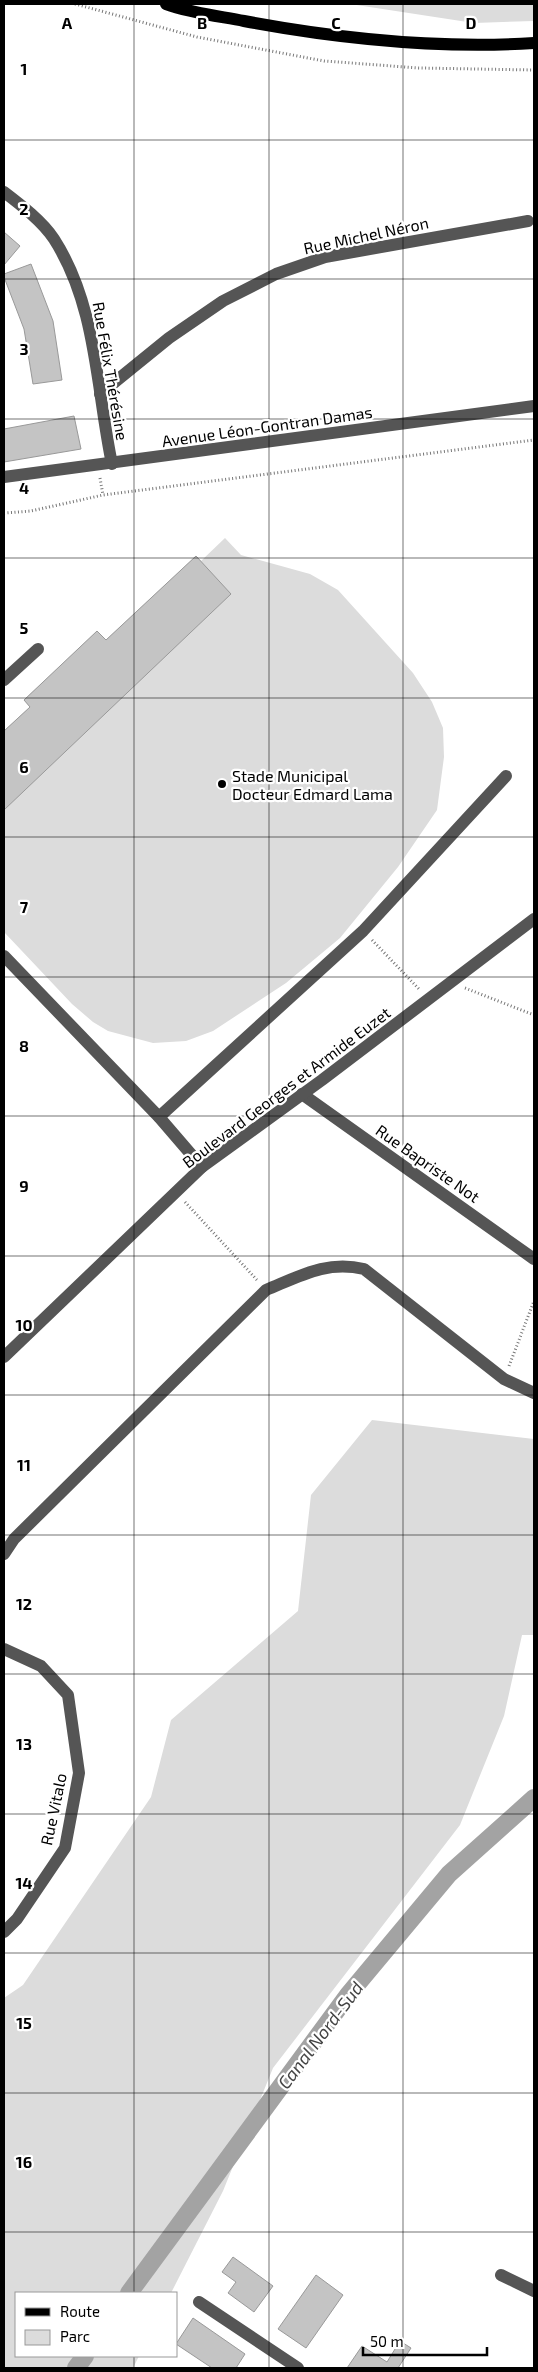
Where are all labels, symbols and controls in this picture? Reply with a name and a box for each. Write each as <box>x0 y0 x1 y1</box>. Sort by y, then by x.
text: A <box>62 13 73 32</box>
text: B <box>197 13 207 32</box>
text: C <box>331 13 341 32</box>
text: D <box>466 13 477 32</box>
text: 1 <box>21 59 27 78</box>
text: 2 <box>19 199 29 218</box>
street label: Rue Michel Néron <box>302 212 430 258</box>
street label: Rue Félix Thérésine <box>89 300 133 442</box>
text: 3 <box>19 339 29 358</box>
street label: Avenue Léon-Gontran Damas <box>160 402 374 450</box>
text: 4 <box>19 478 29 497</box>
text: 5 <box>20 618 29 637</box>
text: 6 <box>19 757 29 776</box>
place label: Stade Municipal Docteur Edmard Lama <box>232 766 393 803</box>
marker: Stade Municipal Docteur Edmard Lama <box>216 778 228 790</box>
text: 7 <box>20 897 29 916</box>
street label: Boulevard Georges et Armide Euzet <box>178 1003 394 1171</box>
text: 8 <box>19 1036 29 1055</box>
street label: Rue Bapriste Not <box>372 1120 484 1206</box>
text: 9 <box>19 1176 29 1195</box>
text: 10 <box>15 1315 33 1334</box>
text: 11 <box>17 1455 31 1474</box>
text: 12 <box>16 1594 32 1613</box>
text: 13 <box>16 1734 32 1753</box>
street label: Rue Vitalo <box>36 1771 70 1847</box>
text: 14 <box>15 1873 33 1892</box>
water label: Canal Nord-Sud <box>273 1977 367 2093</box>
text: 15 <box>16 2013 32 2032</box>
text: 16 <box>16 2152 32 2171</box>
legend <box>15 2292 178 2357</box>
text: Route <box>60 2302 100 2320</box>
scale bar <box>363 2324 487 2356</box>
text: Parc <box>60 2327 90 2345</box>
text: 50 m <box>370 2332 404 2350</box>

